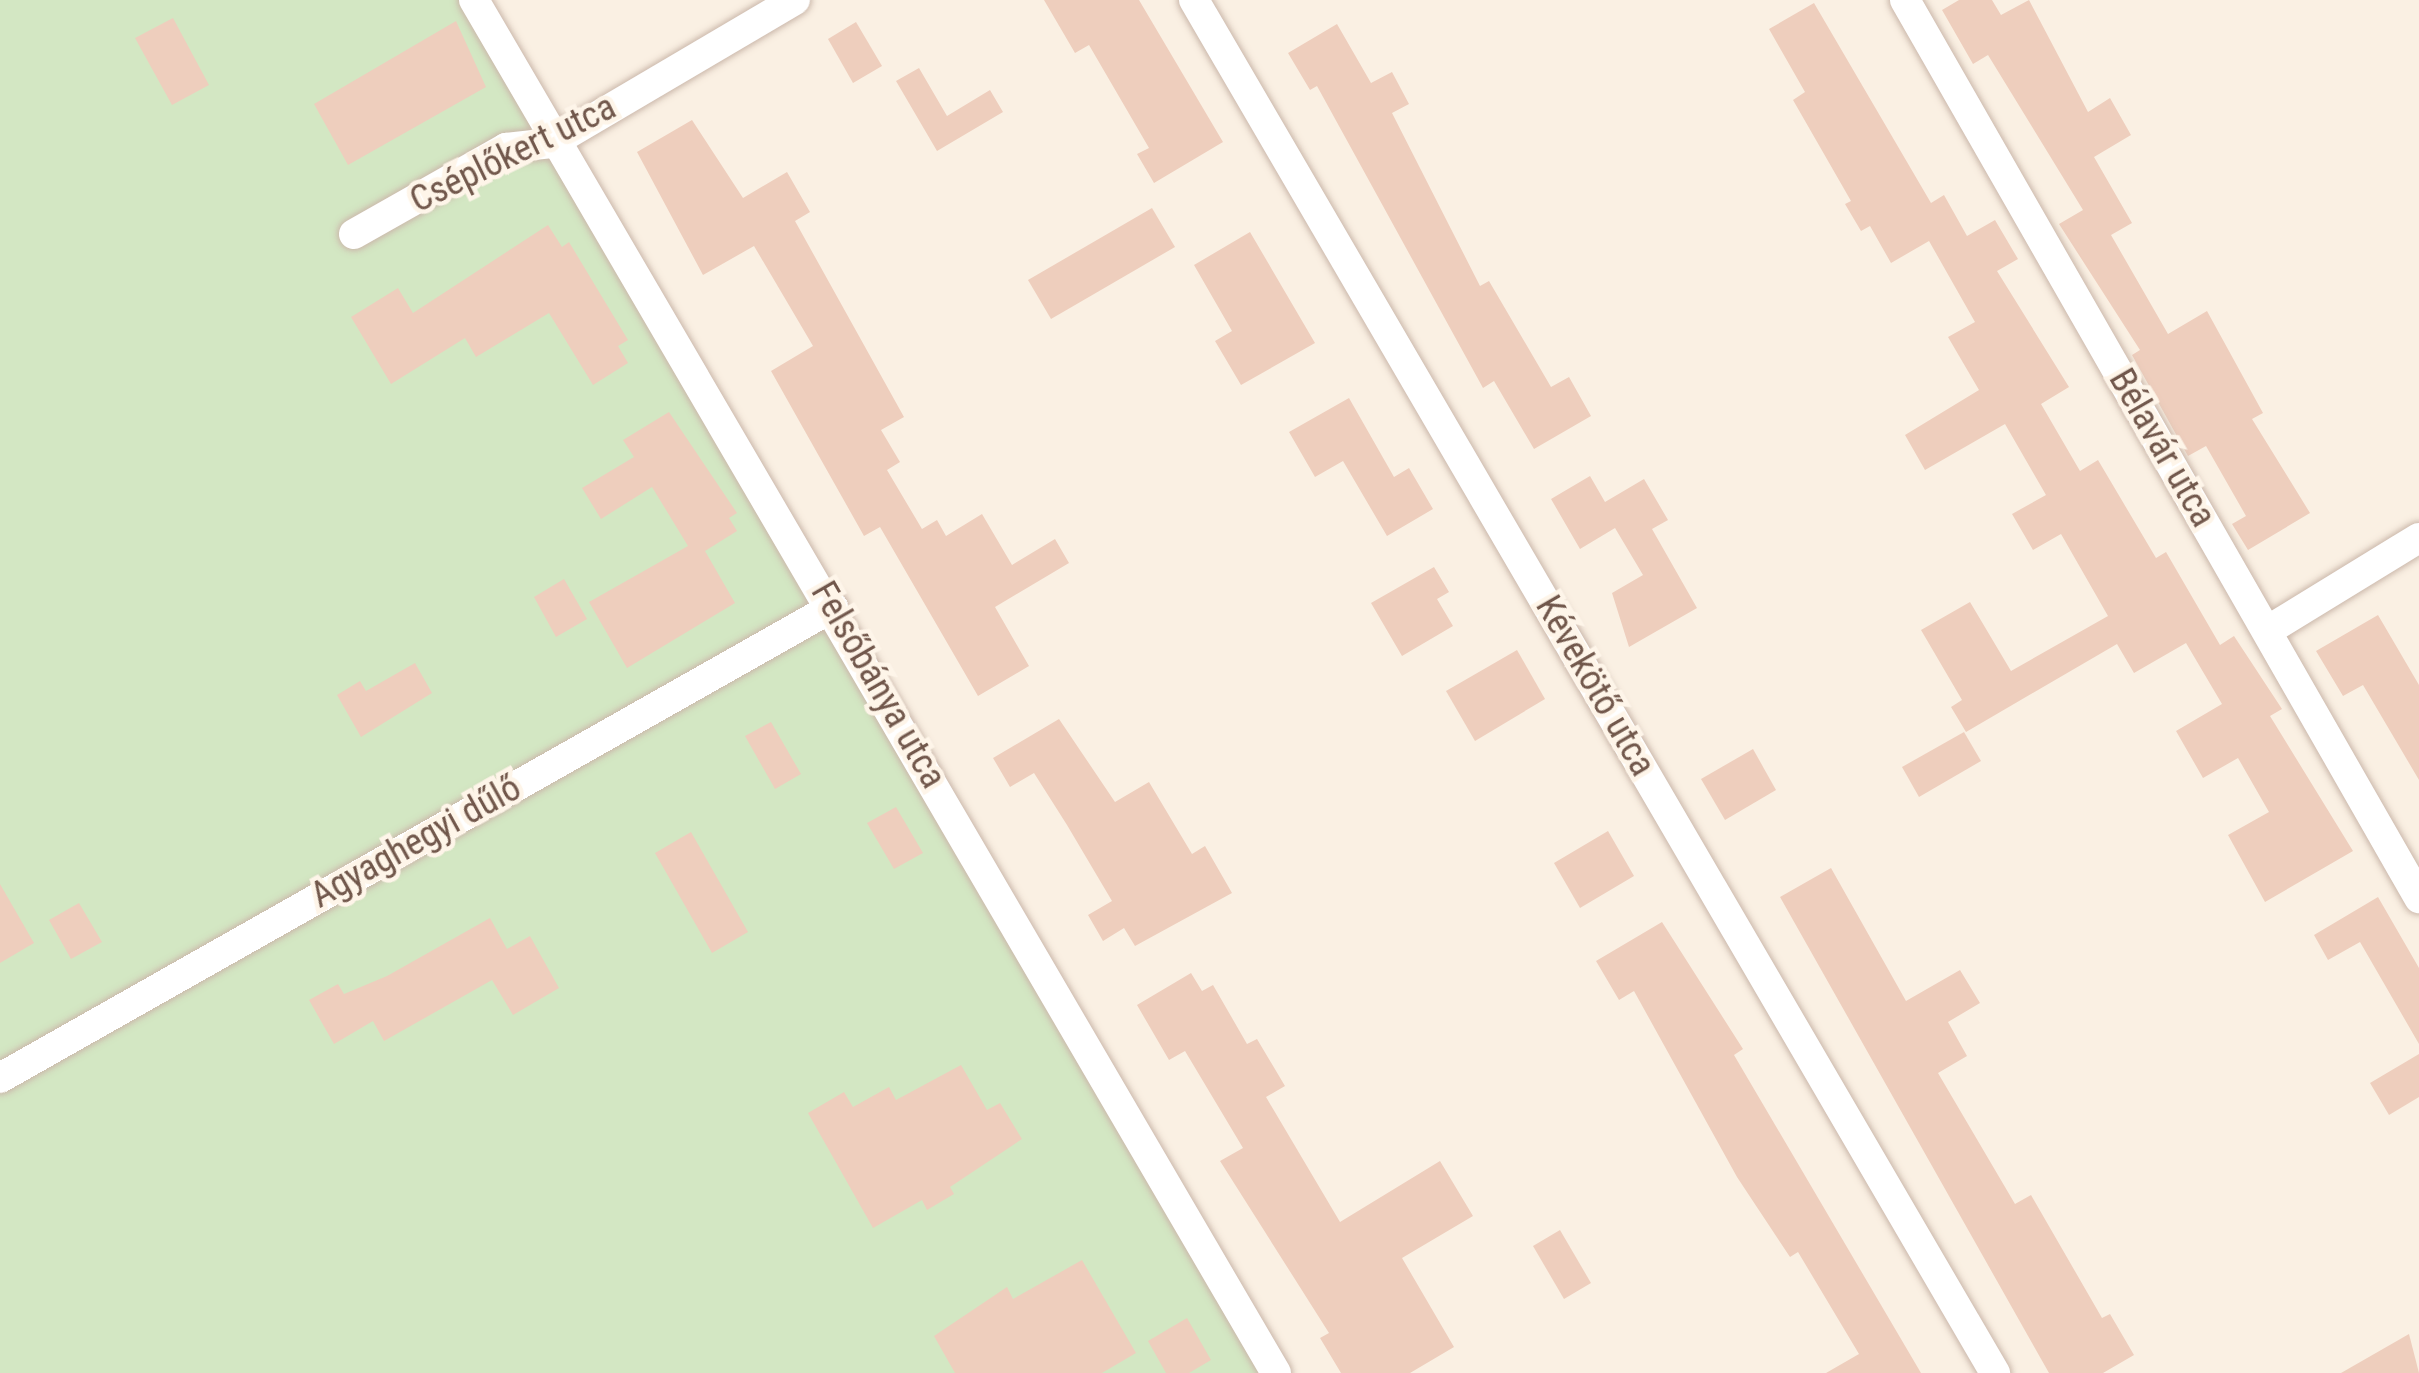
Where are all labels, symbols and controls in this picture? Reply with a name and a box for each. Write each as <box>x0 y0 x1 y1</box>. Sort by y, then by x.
street label: Cséplőkert utca <box>403 86 623 222</box>
street label: Bélavár utca <box>2099 361 2225 535</box>
street label: Felsőbánya utca <box>802 574 954 796</box>
street label: Kévekötő utca <box>1526 588 1664 784</box>
street label: Agyaghegyi dűlő <box>303 767 529 917</box>

